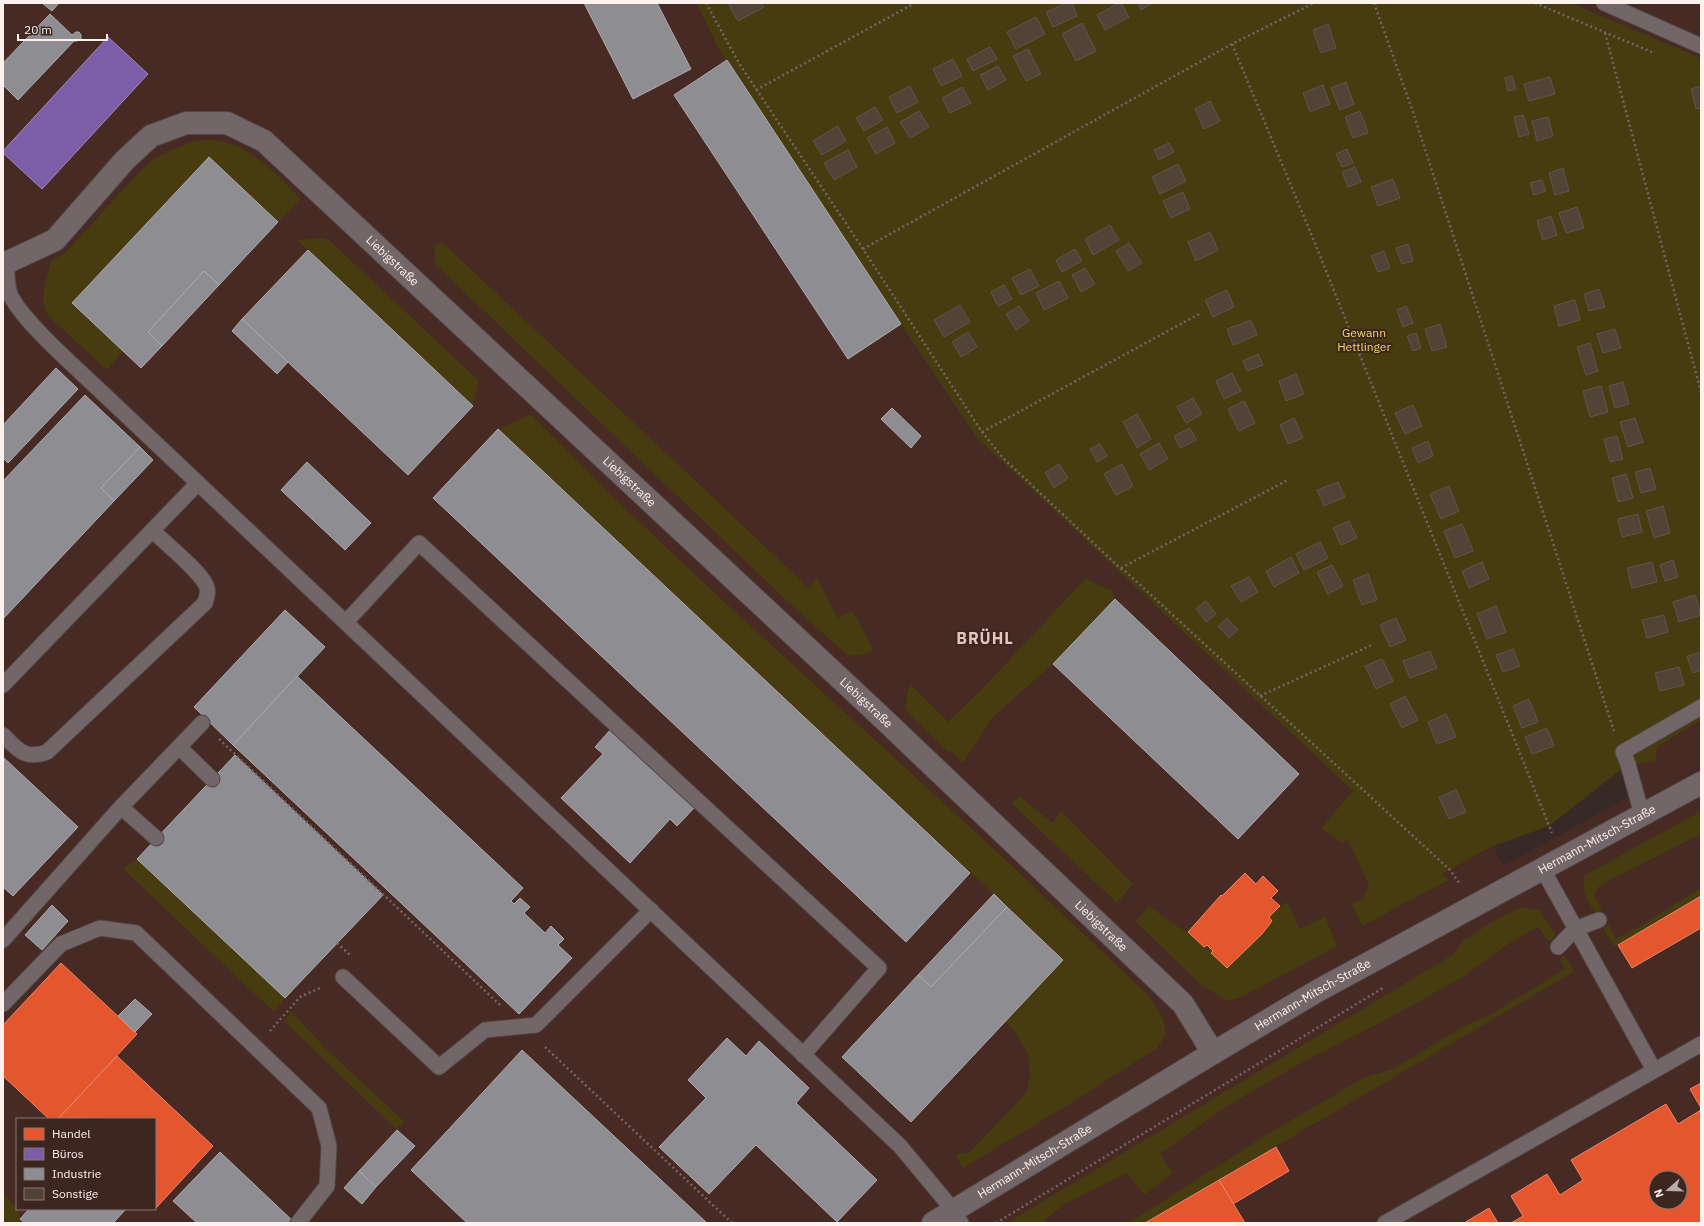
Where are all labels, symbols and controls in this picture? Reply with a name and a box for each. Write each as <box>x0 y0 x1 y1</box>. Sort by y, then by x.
scale bar <box>18 16 107 42</box>
text: 20 m <box>24 22 52 37</box>
street label: Liebigstraße <box>363 232 423 289</box>
park label: Gewann Hettlinger <box>1337 325 1391 354</box>
street label: Liebigstraße <box>600 453 660 510</box>
district label: BRÜHL <box>956 628 1014 648</box>
street label: Liebigstraße <box>837 674 896 731</box>
street label: Hermann-Mitsch-Straße <box>1535 801 1658 877</box>
street label: Liebigstraße <box>1072 897 1131 954</box>
street label: Hermann-Mitsch-Straße <box>1252 955 1374 1034</box>
legend <box>16 1118 156 1210</box>
street label: Hermann-Mitsch-Straße <box>974 1120 1095 1201</box>
text: Handel <box>52 1126 91 1141</box>
text: Büros <box>52 1146 84 1161</box>
text: Industrie <box>52 1166 102 1181</box>
north arrow <box>1648 1170 1688 1210</box>
text: Sonstige <box>52 1186 99 1201</box>
text: N <box>1651 1187 1667 1200</box>

